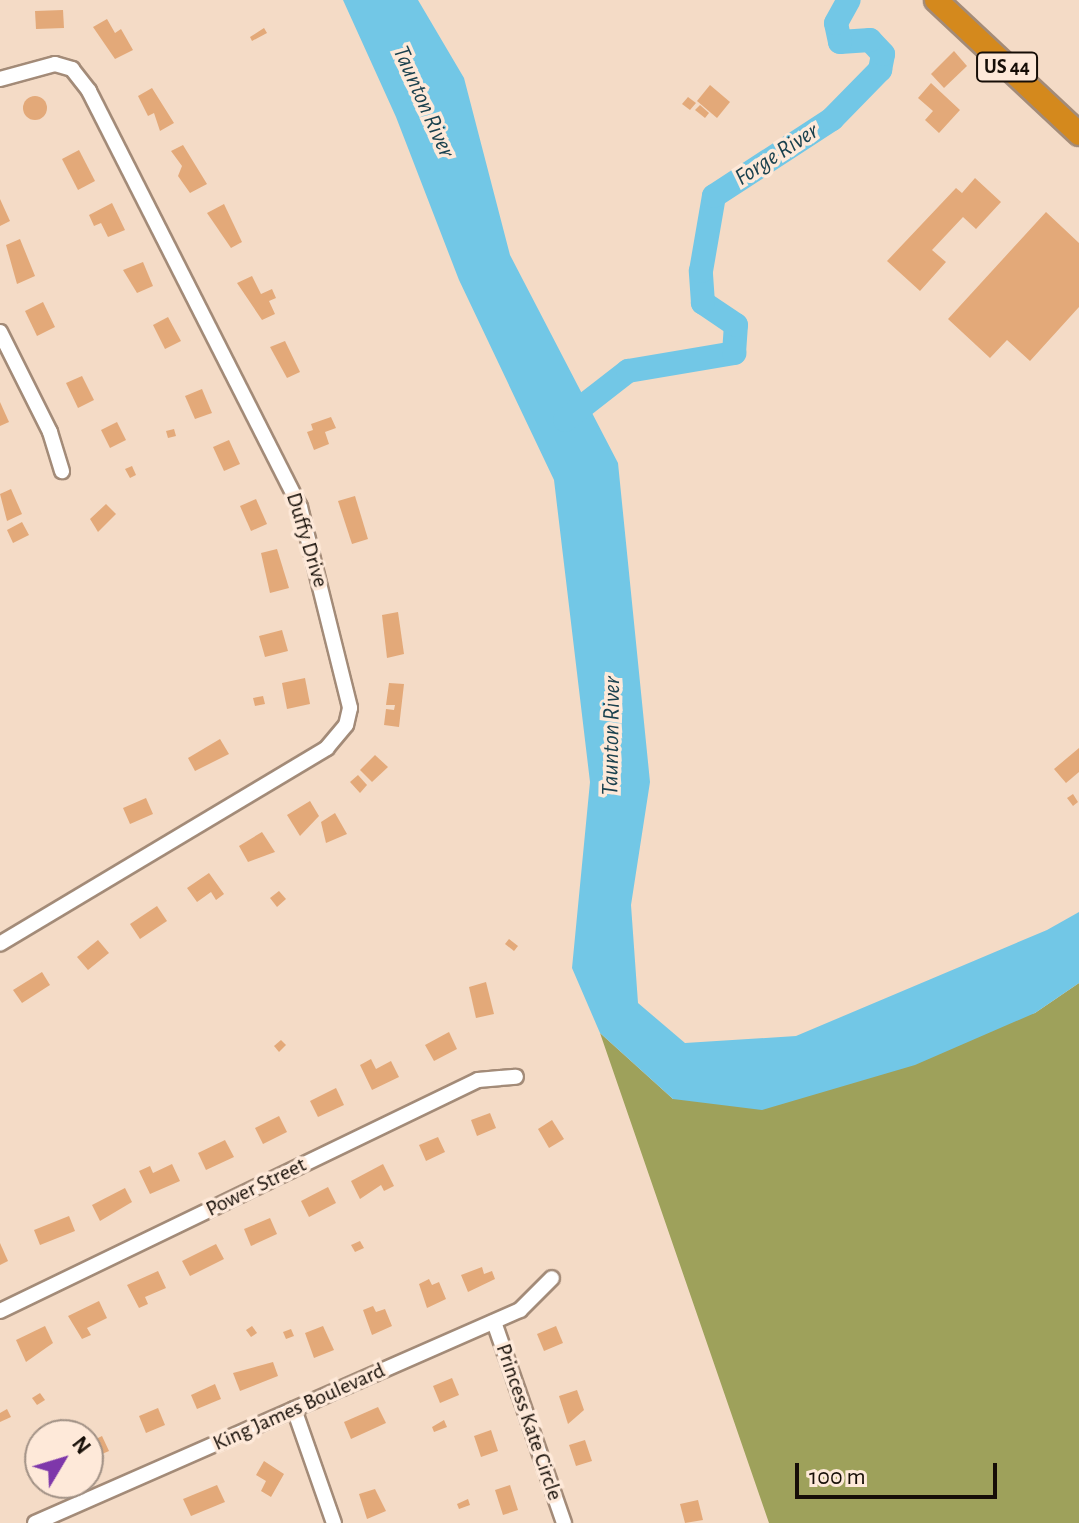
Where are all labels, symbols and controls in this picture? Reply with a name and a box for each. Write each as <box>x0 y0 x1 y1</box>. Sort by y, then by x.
water label: Taunton River <box>386 42 460 162</box>
road number: US 44 <box>975 51 1039 83</box>
water label: Forge River <box>730 117 824 193</box>
street label: Duffy Drive <box>280 489 334 591</box>
water label: Taunton River <box>597 676 627 796</box>
street label: Power Street <box>202 1151 310 1223</box>
street label: Princess Kate Circle <box>490 1340 568 1504</box>
street label: King James Boulevard <box>209 1357 389 1457</box>
north arrow <box>24 1419 104 1499</box>
text: N <box>68 1433 95 1458</box>
scale bar <box>799 1447 1001 1497</box>
text: 100 m <box>809 1465 866 1489</box>

